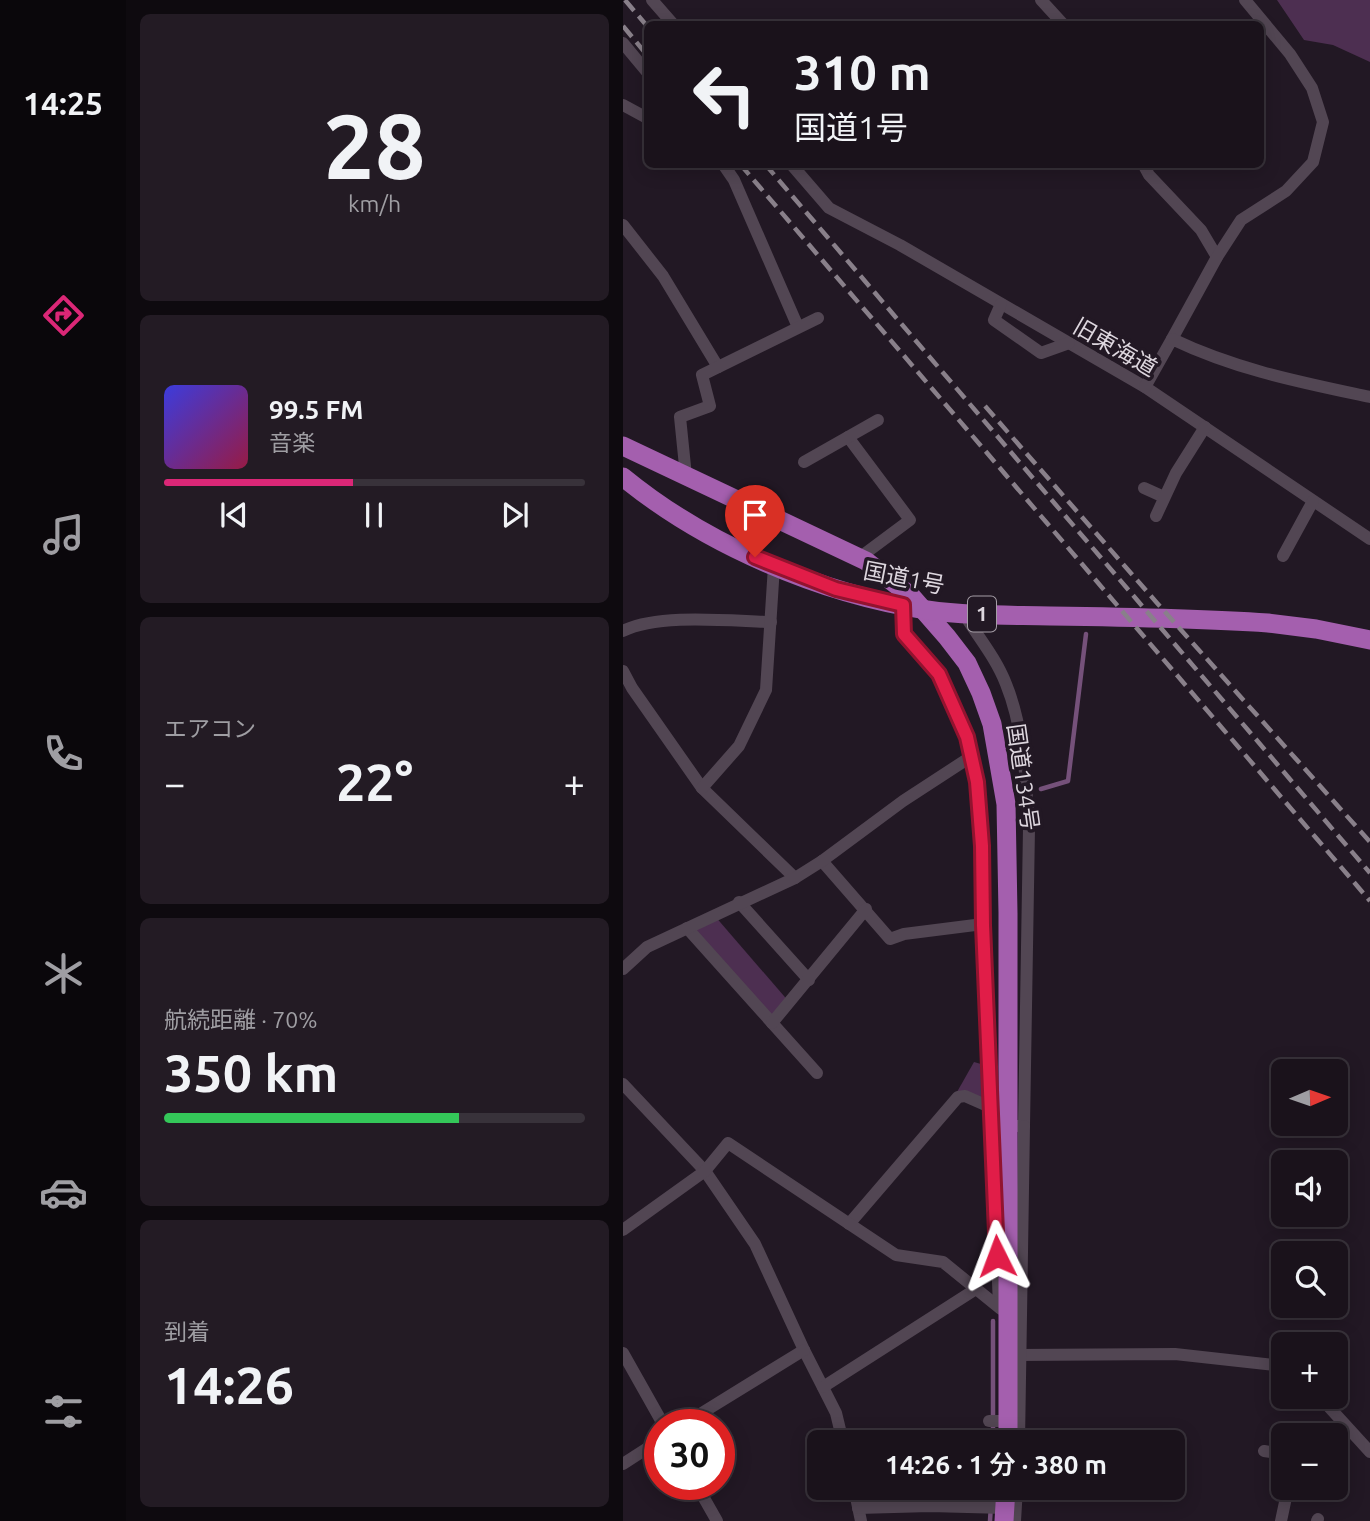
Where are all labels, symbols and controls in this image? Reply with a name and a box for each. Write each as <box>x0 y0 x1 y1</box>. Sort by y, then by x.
text: 310 m <box>794 44 931 99</box>
icon: left <box>679 49 770 140</box>
text: 14:25 <box>23 85 103 121</box>
text: 28 <box>323 94 426 196</box>
text: 国道1号 <box>794 109 908 145</box>
text: km/h <box>348 191 401 216</box>
icon: directions <box>39 291 88 340</box>
street label: 旧東海道 <box>1069 313 1161 380</box>
text: 99.5 FM <box>269 395 363 424</box>
text: 音楽 <box>269 430 315 455</box>
pin <box>725 485 785 557</box>
icon: previous <box>215 496 253 534</box>
icon: pause <box>355 496 393 534</box>
icon: next <box>496 496 534 534</box>
icon: arrive <box>736 496 774 534</box>
icon: music <box>39 510 88 559</box>
street label: 国道1号 <box>861 557 947 598</box>
road number: 1 <box>968 596 996 632</box>
text: エアコン <box>164 716 256 741</box>
street label: 国道134号 <box>1004 722 1043 832</box>
icon: phone <box>39 729 88 778</box>
text: 22° <box>336 753 413 811</box>
text: − <box>164 762 185 804</box>
text: + <box>564 762 585 804</box>
icon: climate <box>39 949 88 998</box>
text: 航続距離 · 70% <box>164 1007 317 1032</box>
text: 350 km <box>164 1044 338 1102</box>
north arrow <box>1271 1059 1347 1136</box>
map controls <box>1271 1059 1348 1500</box>
button: sound <box>1271 1150 1348 1227</box>
icon: car <box>39 1168 88 1217</box>
position arrow <box>960 1219 1034 1293</box>
button: search <box>1271 1241 1348 1318</box>
text: 到着 <box>164 1319 210 1344</box>
button: + <box>1271 1332 1348 1409</box>
text: 14:26 <box>164 1356 294 1414</box>
icon: filters <box>39 1387 88 1436</box>
speed limit sign: 30 <box>644 1409 735 1500</box>
button: − <box>1271 1423 1348 1500</box>
text: 14:26 · 1 分 · 380 m <box>885 1450 1107 1479</box>

